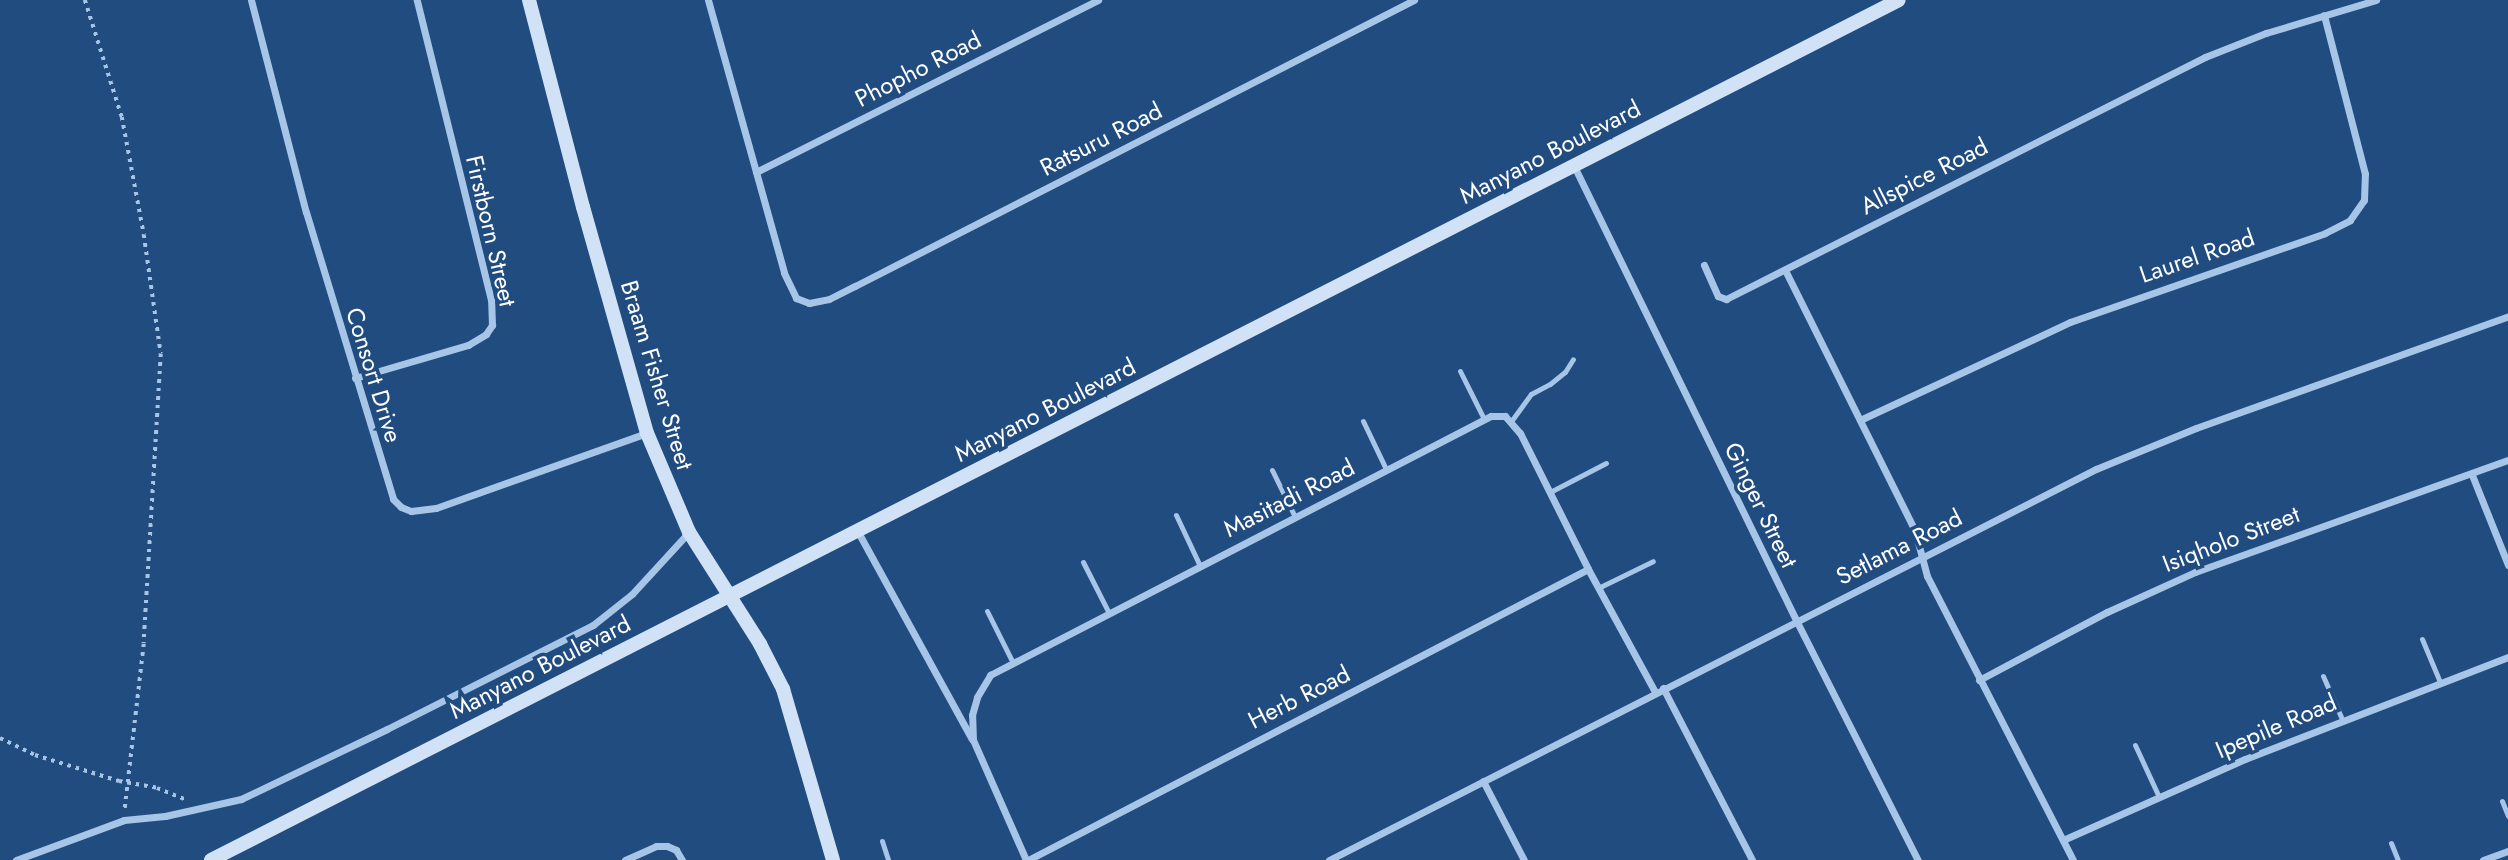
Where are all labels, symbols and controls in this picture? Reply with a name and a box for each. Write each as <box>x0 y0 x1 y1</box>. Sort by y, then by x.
street label: Phopho Road <box>850 25 986 113</box>
street label: Manyano Boulevard <box>1455 94 1645 210</box>
street label: Ratsuru Road <box>1035 96 1167 182</box>
street label: Allspice Road <box>1855 132 1993 220</box>
street label: Firstborn Street <box>460 153 522 309</box>
street label: Laurel Road <box>2136 223 2258 289</box>
street label: Braam Fisher Street <box>615 277 699 473</box>
street label: Consort Drive <box>340 304 408 446</box>
street label: Manyano Boulevard <box>950 352 1140 468</box>
street label: Ginger Street <box>1718 437 1804 573</box>
street label: Masitadi Road <box>1219 453 1359 543</box>
street label: Isiqholo Street <box>2158 500 2304 578</box>
street label: Setlama Road <box>1831 503 1967 591</box>
street label: Manyano Boulevard <box>445 609 635 725</box>
street label: Herb Road <box>1243 659 1355 735</box>
street label: Ipepile Road <box>2211 688 2341 764</box>

